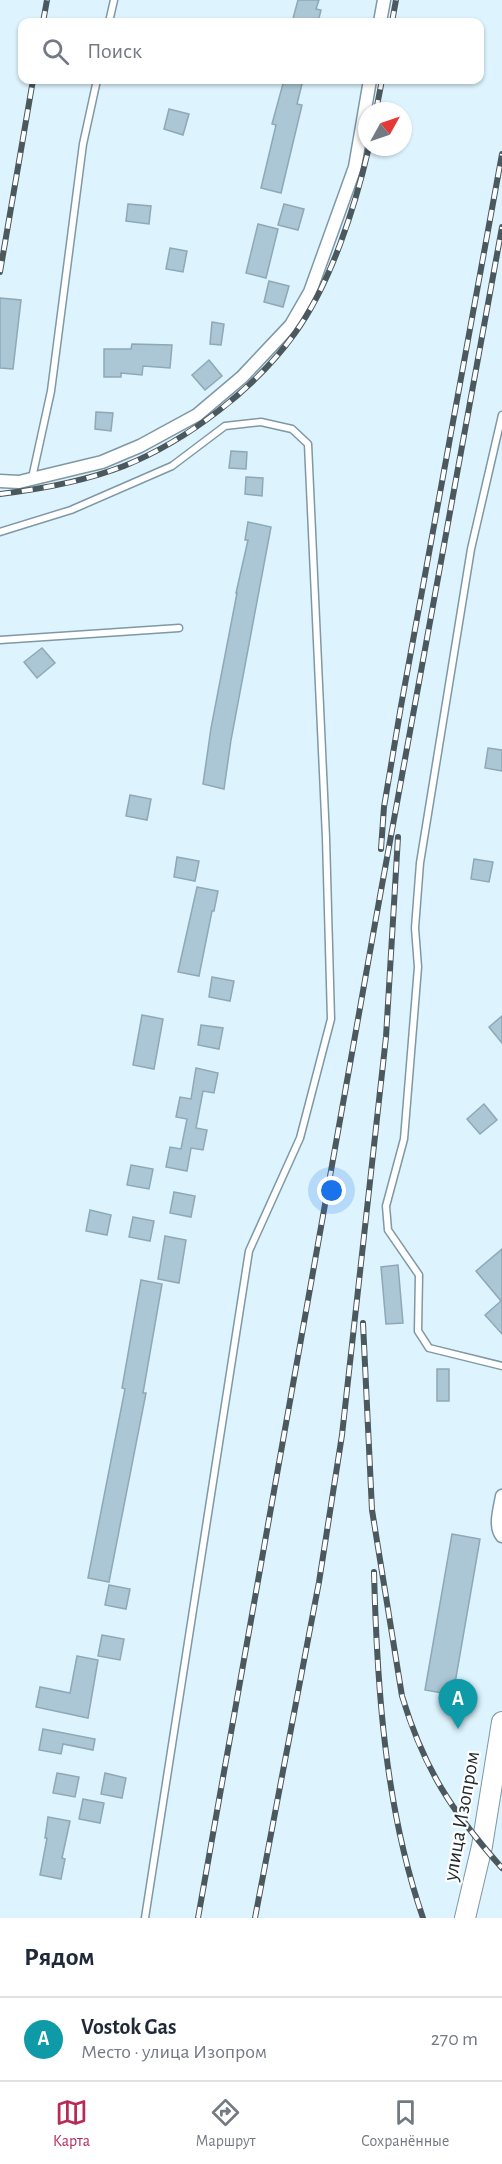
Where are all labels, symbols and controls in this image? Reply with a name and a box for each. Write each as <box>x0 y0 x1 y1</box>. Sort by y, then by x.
search box <box>18 18 484 84</box>
icon: search <box>39 35 72 68</box>
text: Поиск <box>87 40 142 62</box>
north arrow <box>358 102 412 156</box>
your location <box>317 1176 346 1205</box>
pin: A <box>438 1680 478 1729</box>
street label: улица Изопром <box>440 1750 483 1883</box>
text: Рядом <box>24 1944 95 1970</box>
text: Vostok Gas <box>81 2016 177 2038</box>
text: A <box>38 2029 50 2049</box>
text: 270 m <box>431 2029 478 2049</box>
text: Место · улица Изопром <box>81 2042 267 2062</box>
tab: Карта <box>53 2096 90 2151</box>
tab: Маршрут <box>196 2096 256 2151</box>
tab: Сохранённые <box>361 2096 449 2151</box>

